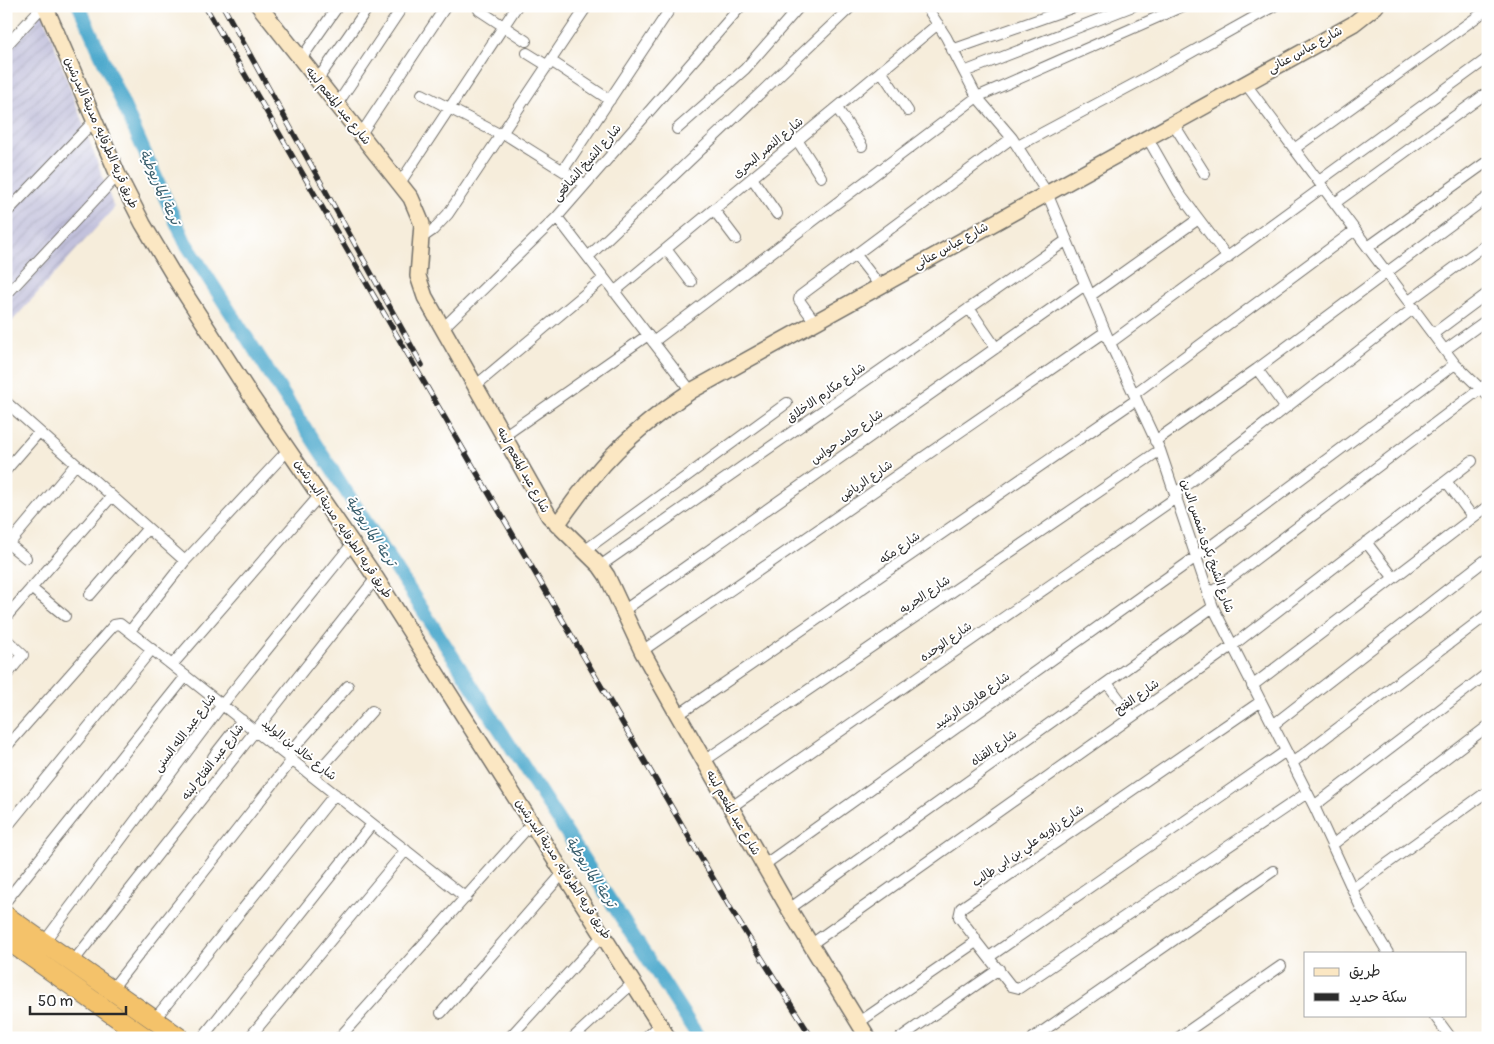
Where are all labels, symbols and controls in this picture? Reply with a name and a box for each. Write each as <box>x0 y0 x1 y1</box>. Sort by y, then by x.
street label: شارع عباس عنانى <box>1265 23 1345 78</box>
street label: طريق قريه الطرفايه, مدينة البدرشين <box>61 55 141 211</box>
street label: شارع عبد المنعم لبنه <box>301 64 374 149</box>
street label: شارع النصر البحرى <box>730 114 807 183</box>
street label: شارع الشيخ الشافعى <box>549 121 625 205</box>
water label: ترعة الماريوطية <box>136 147 185 230</box>
street label: شارع عباس عنانى <box>911 219 991 274</box>
street label: شارع مكارم الاخلاق <box>783 360 869 427</box>
street label: شارع حامد حواس <box>808 406 887 468</box>
street label: شارع عبد المنعم لبنه <box>492 425 553 516</box>
street label: طريق قريه الطرفايه, مدينة البدرشين <box>291 457 395 601</box>
street label: شارع الرياض <box>836 457 896 506</box>
street label: شارع الشيخ بكرى شمس الدين <box>1176 477 1237 615</box>
water label: ترعة الماريوطية <box>342 493 402 572</box>
street label: شارع مكه <box>877 529 924 568</box>
street label: شارع الحريه <box>897 573 954 618</box>
street label: شارع الوحده <box>917 619 975 666</box>
street label: شارع هارون الرشيد <box>931 669 1014 734</box>
street label: شارع الفتح <box>1112 676 1163 719</box>
street label: شارع عبد الله السنى <box>151 691 220 776</box>
street label: شارع خالد بن الوليد <box>258 716 339 785</box>
street label: شارع عبد الفتاح لبنه <box>179 721 248 804</box>
street label: شارع القناه <box>968 727 1021 770</box>
street label: شارع عبد المنعم لبنه <box>702 768 763 859</box>
street label: طريق قريه الطرفايه, مدينة البدرشين <box>512 796 614 942</box>
street label: شارع زاويه علي بن ابى طالب <box>969 802 1089 893</box>
water label: ترعة الماريوطية <box>562 834 622 913</box>
legend <box>1304 952 1466 1016</box>
text: طريق <box>1349 962 1381 981</box>
scale bar <box>30 984 126 1016</box>
text: سكة حديد <box>1349 988 1407 1007</box>
text: 50 m <box>38 992 73 1011</box>

